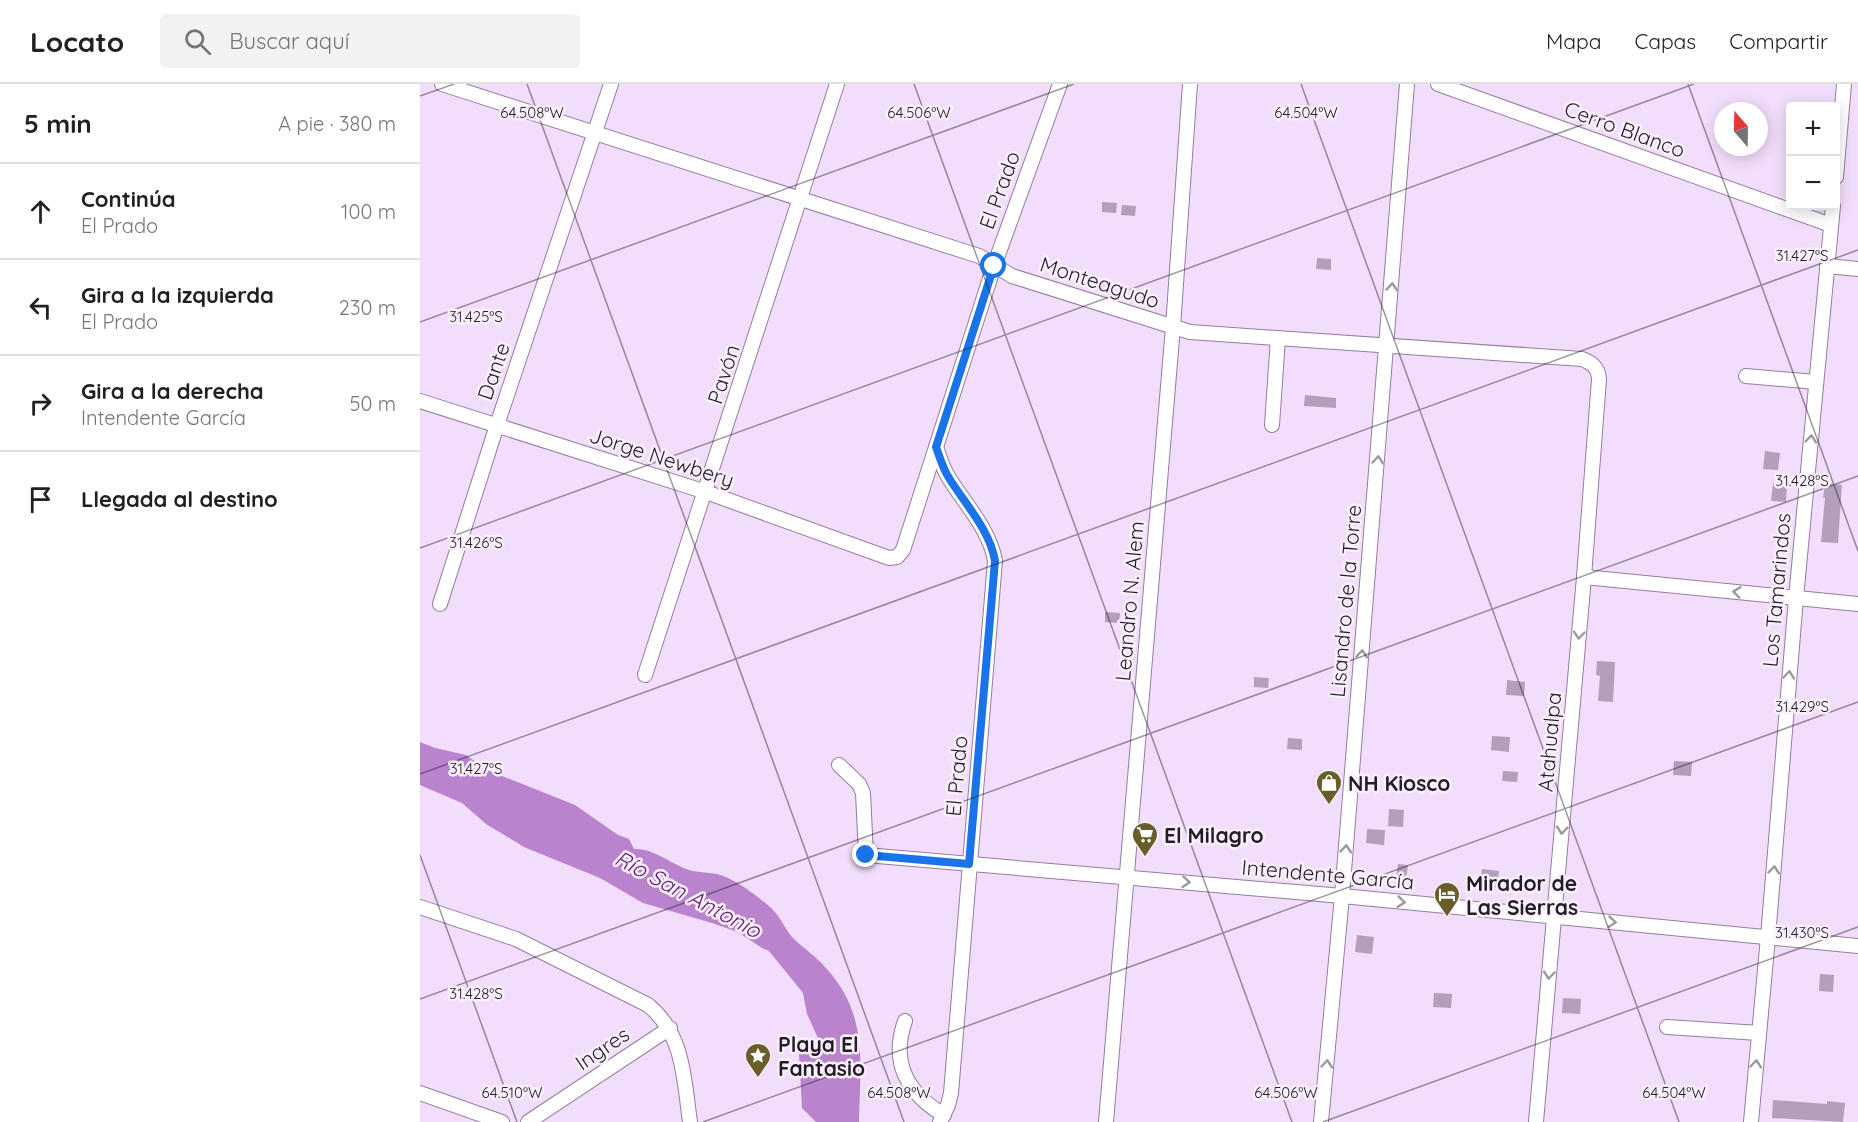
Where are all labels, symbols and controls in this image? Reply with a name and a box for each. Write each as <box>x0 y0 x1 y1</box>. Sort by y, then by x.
search box <box>160 14 580 68</box>
text: Locato <box>30 24 124 59</box>
icon: search <box>181 25 214 58</box>
text: Buscar aquí <box>229 27 349 55</box>
text: Mapa <box>1546 28 1601 54</box>
text: Capas <box>1634 28 1696 54</box>
text: Compartir <box>1729 28 1828 54</box>
street label: Cerro Blanco <box>1561 95 1689 163</box>
north arrow <box>1714 102 1768 156</box>
map controls <box>1786 102 1840 210</box>
button: + <box>1786 102 1840 156</box>
text: 64.508°W <box>500 103 564 122</box>
text: 64.506°W <box>887 103 951 122</box>
text: 64.504°W <box>1274 103 1338 122</box>
text: 5 min <box>24 107 92 140</box>
text: A pie · 380 m <box>278 111 396 136</box>
street label: El Prado <box>973 148 1025 232</box>
button: − <box>1786 156 1840 210</box>
text: Continúa <box>81 185 176 213</box>
icon: ahead <box>24 195 57 228</box>
text: 100 m <box>341 199 396 224</box>
text: El Prado <box>81 213 158 238</box>
text: 31.427°S <box>1776 246 1828 265</box>
street label: Monteagudo <box>1037 250 1163 314</box>
route start <box>980 252 1006 278</box>
text: Gira a la izquierda <box>81 281 274 309</box>
one-way arrow <box>1385 282 1398 291</box>
icon: left <box>24 291 57 324</box>
text: 230 m <box>339 295 396 320</box>
text: 31.425°S <box>449 307 503 326</box>
text: El Prado <box>81 309 158 334</box>
street label: Dante <box>471 339 515 403</box>
street label: Pavón <box>701 341 745 407</box>
text: Gira a la derecha <box>81 377 264 405</box>
icon: right <box>24 387 57 420</box>
text: 50 m <box>350 391 396 416</box>
text: Intendente García <box>81 405 246 430</box>
street label: Jorge Newbery <box>587 421 737 493</box>
one-way arrow <box>1804 435 1817 444</box>
one-way arrow <box>1371 455 1384 464</box>
text: 31.428°S <box>1775 471 1829 490</box>
icon: arrive <box>24 483 57 516</box>
text: Llegada al destino <box>81 485 278 513</box>
street label: Lisandro de la Torre <box>1324 504 1366 698</box>
street label: Los Tamarindos <box>1756 512 1796 668</box>
street label: Leandro N. Alem <box>1109 520 1149 682</box>
text: 31.426°S <box>449 533 503 552</box>
one-way arrow <box>1733 586 1742 599</box>
one-way arrow <box>1573 631 1586 640</box>
one-way arrow <box>1355 650 1368 659</box>
one-way arrow <box>1783 671 1796 680</box>
street label: Atahualpa <box>1532 691 1566 793</box>
text: 31.429°S <box>1775 697 1829 716</box>
street label: El Prado <box>940 735 972 817</box>
text: 31.427°S <box>450 759 502 778</box>
shop icon: NH Kiosco <box>1314 768 1344 806</box>
place label: NH Kiosco <box>1348 770 1450 796</box>
supermarket icon: El Milagro <box>1130 820 1160 858</box>
place label: El Milagro <box>1164 822 1264 848</box>
one-way arrow <box>1556 825 1569 834</box>
route end <box>852 841 878 867</box>
water label: Río San Antonio <box>610 844 767 945</box>
one-way arrow <box>1339 844 1352 853</box>
street label: Intendente García <box>1241 854 1415 894</box>
one-way arrow <box>1767 865 1780 874</box>
place label: Mirador de Las Sierras <box>1466 870 1578 920</box>
one-way arrow <box>1181 875 1190 888</box>
hotel icon: Mirador de Las Sierras <box>1432 880 1462 918</box>
one-way arrow <box>1396 895 1405 908</box>
one-way arrow <box>1608 915 1617 928</box>
text: 31.430°S <box>1775 923 1829 942</box>
one-way arrow <box>1543 971 1556 980</box>
text: 31.428°S <box>449 984 503 1003</box>
street label: Ingres <box>570 1020 634 1076</box>
place label: Playa El Fantasio <box>778 1031 865 1081</box>
place icon: Playa El Fantasio <box>743 1041 773 1079</box>
one-way arrow <box>1320 1059 1333 1068</box>
one-way arrow <box>1749 1059 1762 1068</box>
text: 64.510°W <box>481 1083 543 1102</box>
text: 64.508°W <box>867 1083 931 1102</box>
text: 64.506°W <box>1254 1083 1318 1102</box>
text: 64.504°W <box>1642 1083 1706 1102</box>

